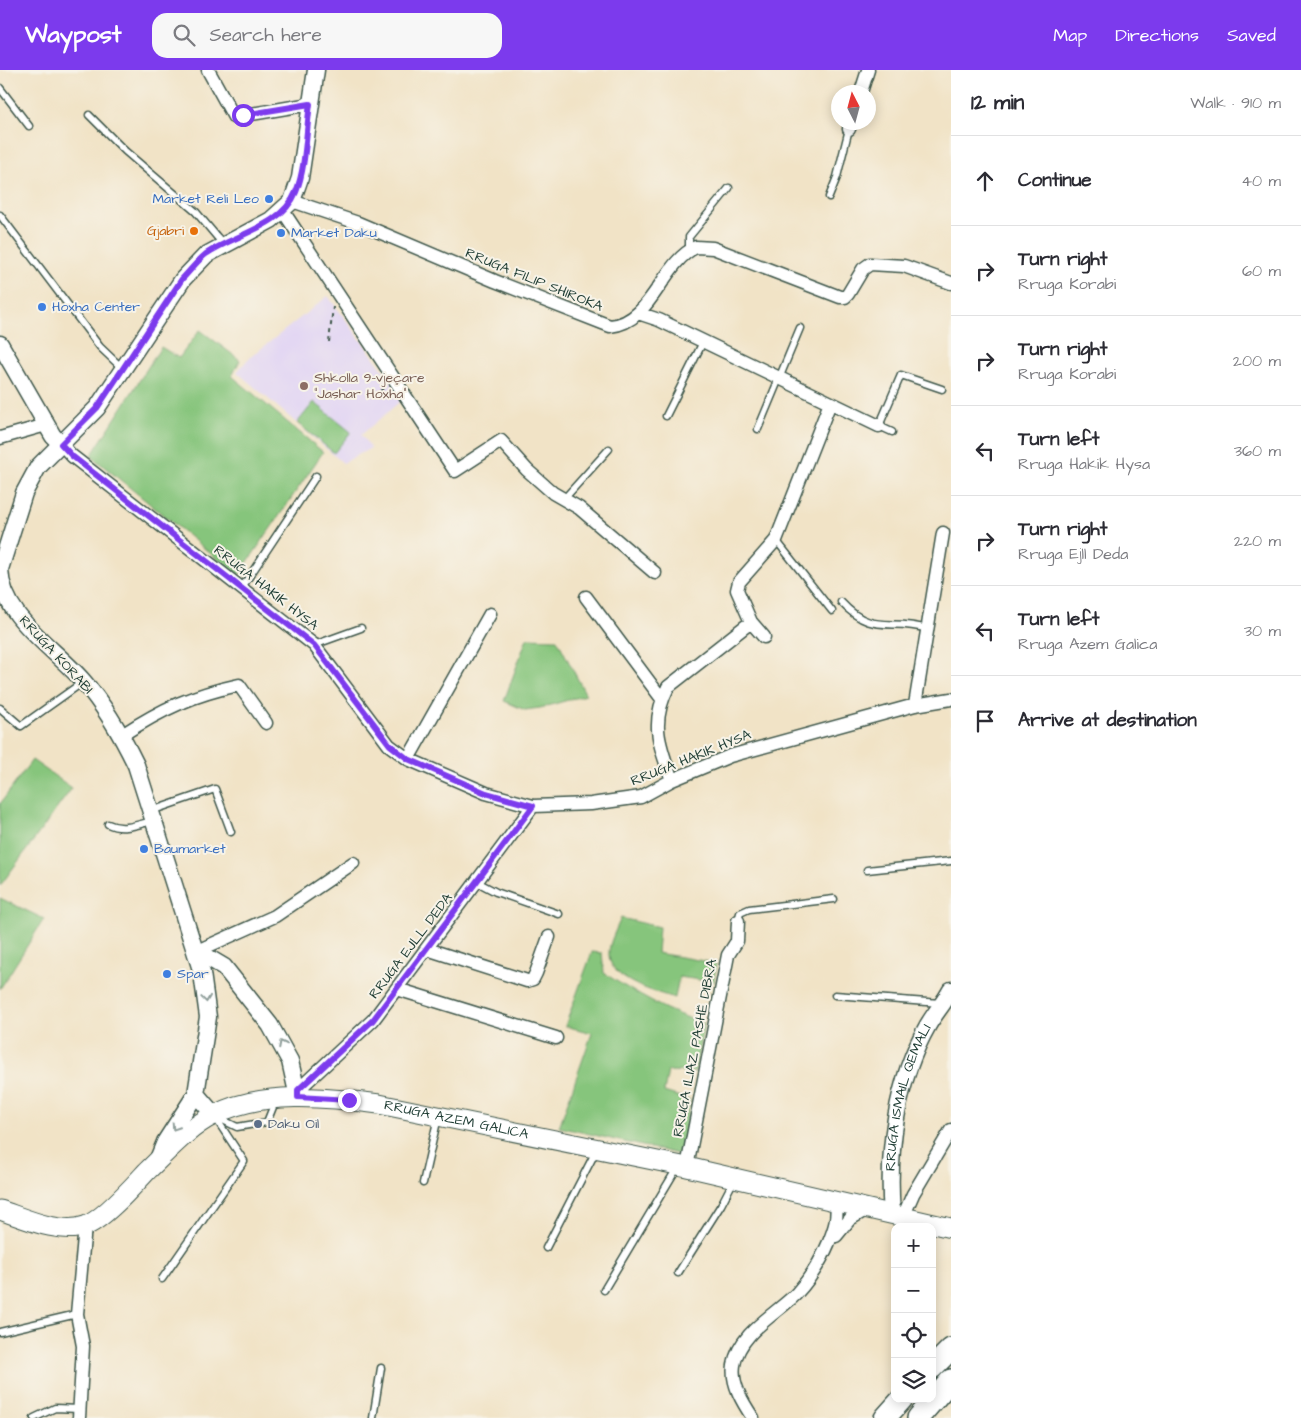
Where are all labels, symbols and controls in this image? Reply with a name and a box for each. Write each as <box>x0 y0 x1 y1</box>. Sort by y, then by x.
search box <box>152 13 502 58</box>
text: Waypost <box>25 18 122 52</box>
icon: search <box>170 21 198 49</box>
text: Search here <box>210 22 322 49</box>
text: Map <box>1053 23 1087 48</box>
text: Directions <box>1115 23 1199 48</box>
text: Saved <box>1227 23 1276 48</box>
north arrow <box>831 85 876 130</box>
text: 12 min <box>971 88 1024 117</box>
text: Walk · 910 m <box>1190 92 1281 114</box>
route start <box>232 104 255 127</box>
icon: ahead <box>971 167 999 195</box>
text: Continue <box>1018 167 1092 194</box>
text: 40 m <box>1241 170 1281 192</box>
place label: Market Reli Leo <box>153 189 259 209</box>
marker: Market Reli Leo <box>263 193 275 205</box>
place label: Gjabri <box>147 221 184 241</box>
place label: Market Daku <box>291 223 377 243</box>
marker: Gjabri <box>188 225 200 237</box>
marker: Market Daku <box>275 227 287 239</box>
street label: RRUGA FILIP SHIROKA <box>462 243 606 317</box>
text: Turn right <box>1018 246 1107 273</box>
icon: right <box>971 257 999 285</box>
text: 60 m <box>1242 260 1281 282</box>
text: Rruga Korabi <box>1018 273 1116 295</box>
place label: Hoxha Center <box>52 297 140 317</box>
marker: Hoxha Center <box>36 301 48 313</box>
text: Turn right <box>1018 336 1107 363</box>
icon: right <box>971 347 999 375</box>
text: 200 m <box>1233 350 1281 372</box>
text: Rruga Korabi <box>1018 363 1116 385</box>
place label: Shkolla 9-vjeçare "Jashar Hoxha" <box>314 368 425 404</box>
marker: Shkolla 9-vjeçare "Jashar Hoxha" <box>298 380 310 392</box>
text: Turn left <box>1018 426 1099 453</box>
icon: left <box>971 437 999 465</box>
text: 360 m <box>1234 440 1281 462</box>
text: Rruga Hakik Hysa <box>1018 453 1150 475</box>
text: Turn right <box>1018 516 1107 543</box>
icon: right <box>971 527 999 555</box>
text: 220 m <box>1234 530 1281 552</box>
street label: RRUGA HAKIK HYSA <box>209 541 323 635</box>
text: Rruga Ejll Deda <box>1018 543 1128 565</box>
text: Turn left <box>1018 606 1099 633</box>
street label: RRUGA KORABI <box>14 611 98 699</box>
icon: left <box>971 617 999 645</box>
text: 30 m <box>1244 620 1281 642</box>
text: Rruga Azem Galica <box>1018 633 1157 655</box>
icon: arrive <box>971 707 999 735</box>
text: Arrive at destination <box>1018 707 1197 734</box>
street label: RRUGA HAKIK HYSA <box>628 725 754 791</box>
place label: Baumarket <box>154 839 226 859</box>
marker: Baumarket <box>138 843 150 855</box>
street label: RRUGA EJLL DEDA <box>364 889 458 1003</box>
street label: RRUGA ILIAZ PASHË DIBRA <box>668 957 722 1139</box>
place label: Spar <box>177 964 209 984</box>
marker: Spar <box>161 968 173 980</box>
one-way arrow <box>200 996 211 1004</box>
street label: RRUGA ISMAIL QEMALI <box>881 1020 937 1171</box>
one-way arrow <box>278 1041 288 1050</box>
route end <box>338 1089 361 1112</box>
street label: RRUGA AZEM GALICA <box>382 1095 530 1144</box>
place label: Daku Oil <box>268 1114 319 1134</box>
marker: Daku Oil <box>252 1118 264 1130</box>
one-way arrow <box>171 1121 181 1130</box>
map controls <box>891 1223 936 1403</box>
button: + <box>891 1223 936 1268</box>
button: − <box>891 1268 936 1313</box>
button: locate <box>891 1313 936 1358</box>
button: layers <box>891 1358 936 1403</box>

